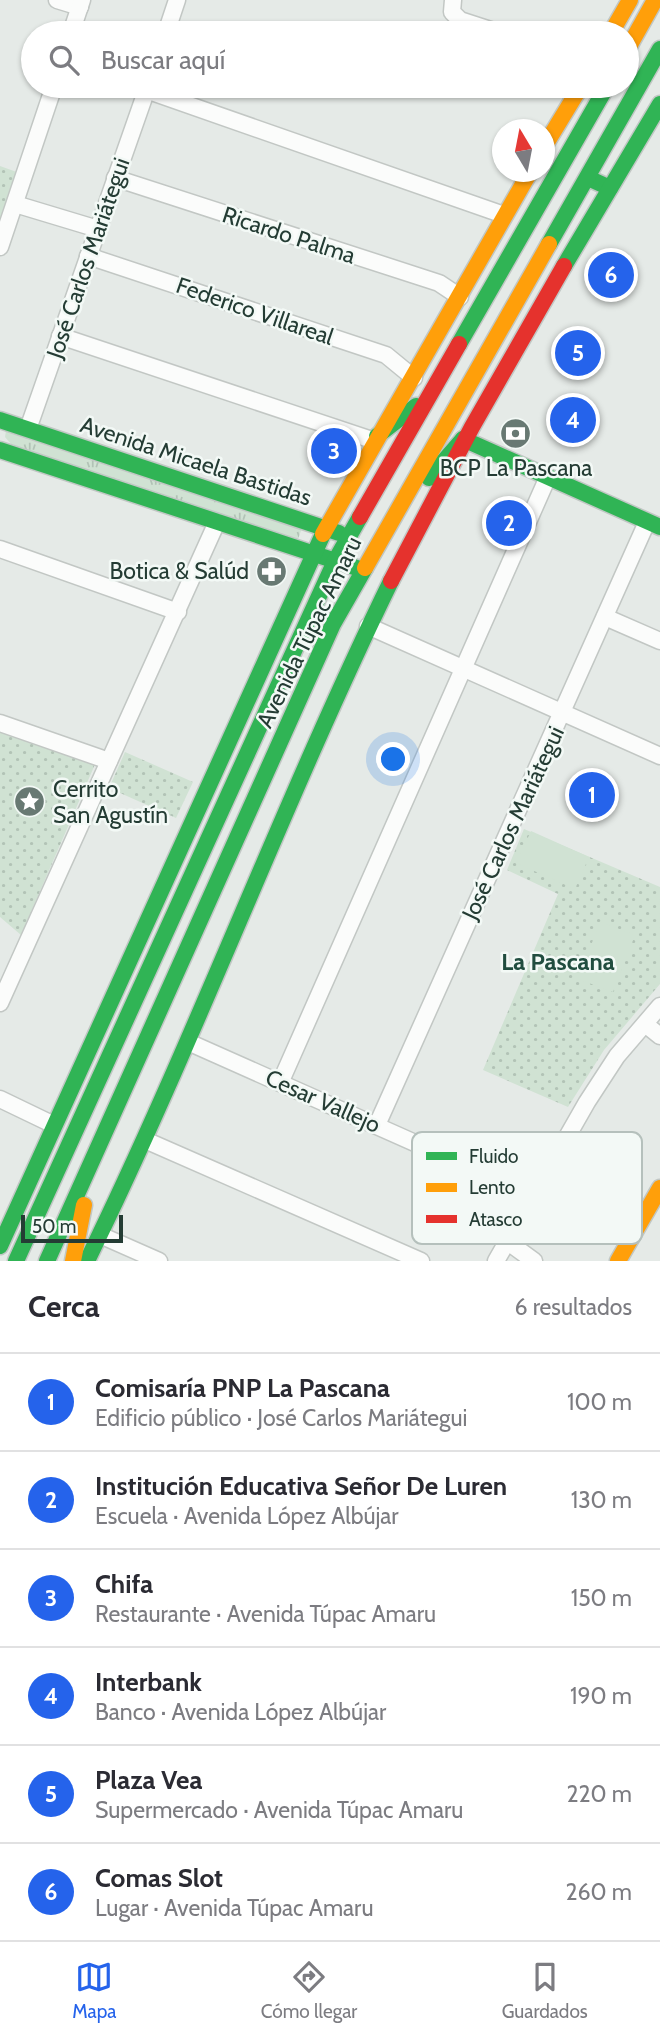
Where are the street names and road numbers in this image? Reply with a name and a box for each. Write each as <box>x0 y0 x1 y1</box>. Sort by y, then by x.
street label: José Carlos Mariátegui <box>40 154 135 363</box>
street label: Ricardo Palma <box>219 200 359 270</box>
street label: Federico Villareal <box>173 271 338 351</box>
street label: Avenida Micaela Bastidas <box>77 410 315 512</box>
street label: Avenida Túpac Amaru <box>251 532 367 732</box>
street label: José Carlos Mariátegui <box>455 722 570 925</box>
street label: Cesar Vallejo <box>261 1063 385 1139</box>

